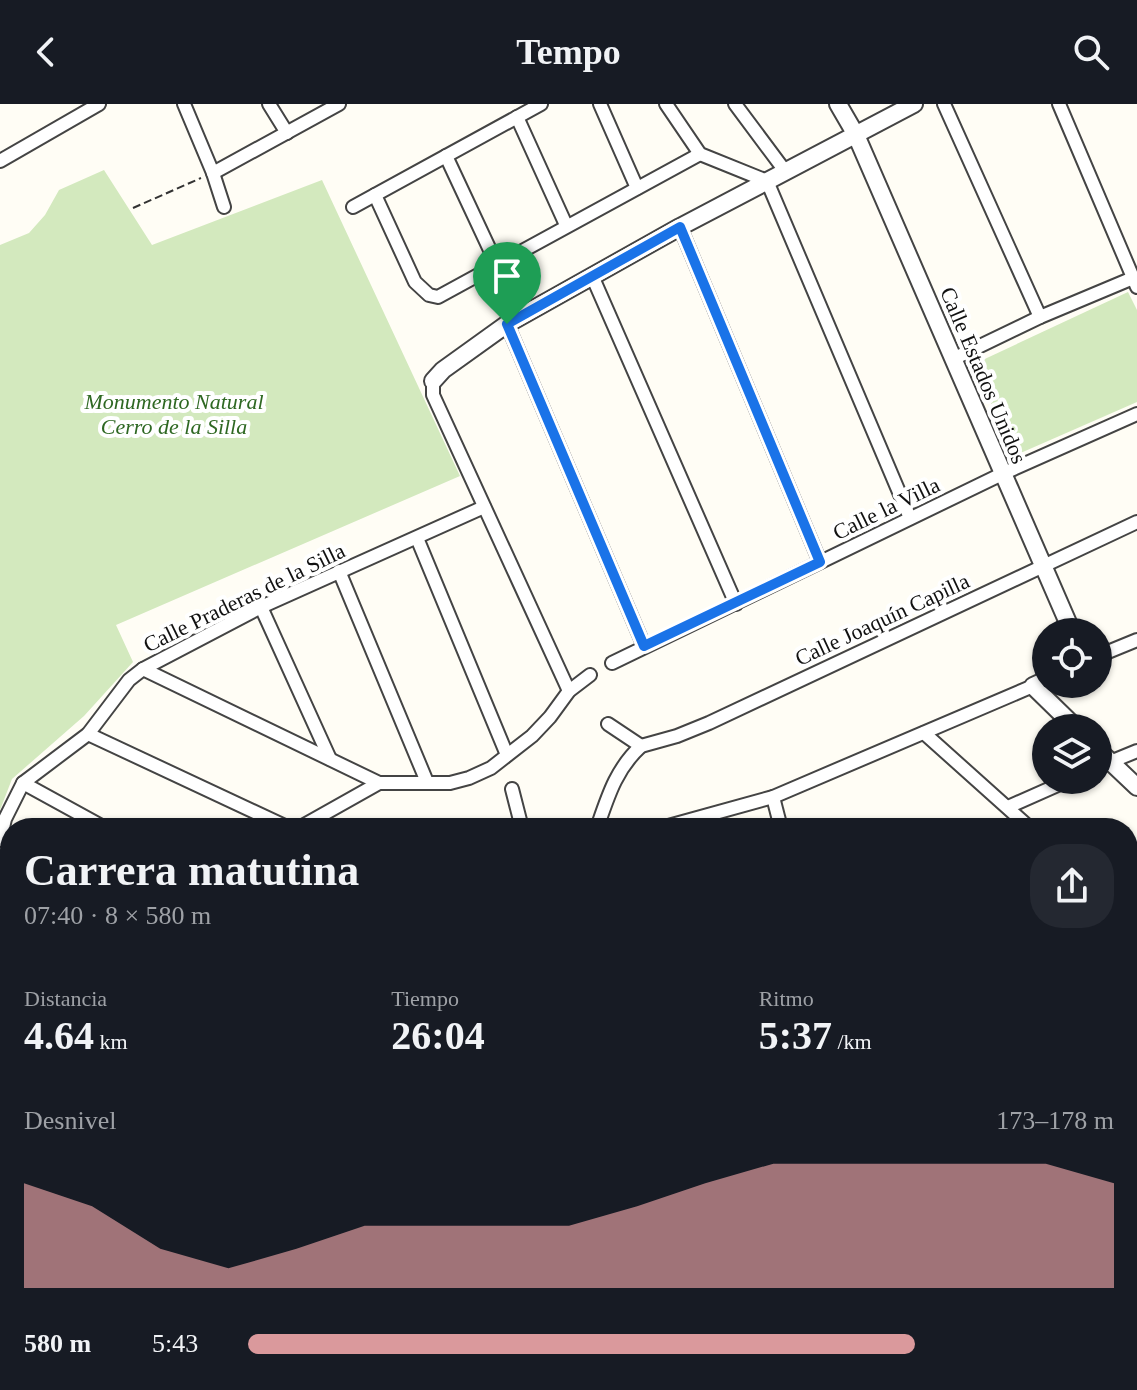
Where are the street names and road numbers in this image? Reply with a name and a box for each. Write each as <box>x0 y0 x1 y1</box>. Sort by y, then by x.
street label: Calle Estados Unidos <box>935 283 1032 467</box>
street label: Calle la Villa <box>829 472 944 545</box>
street label: Calle Praderas de la Silla <box>139 538 349 657</box>
street label: Calle Joaquín Capilla <box>791 568 974 671</box>

